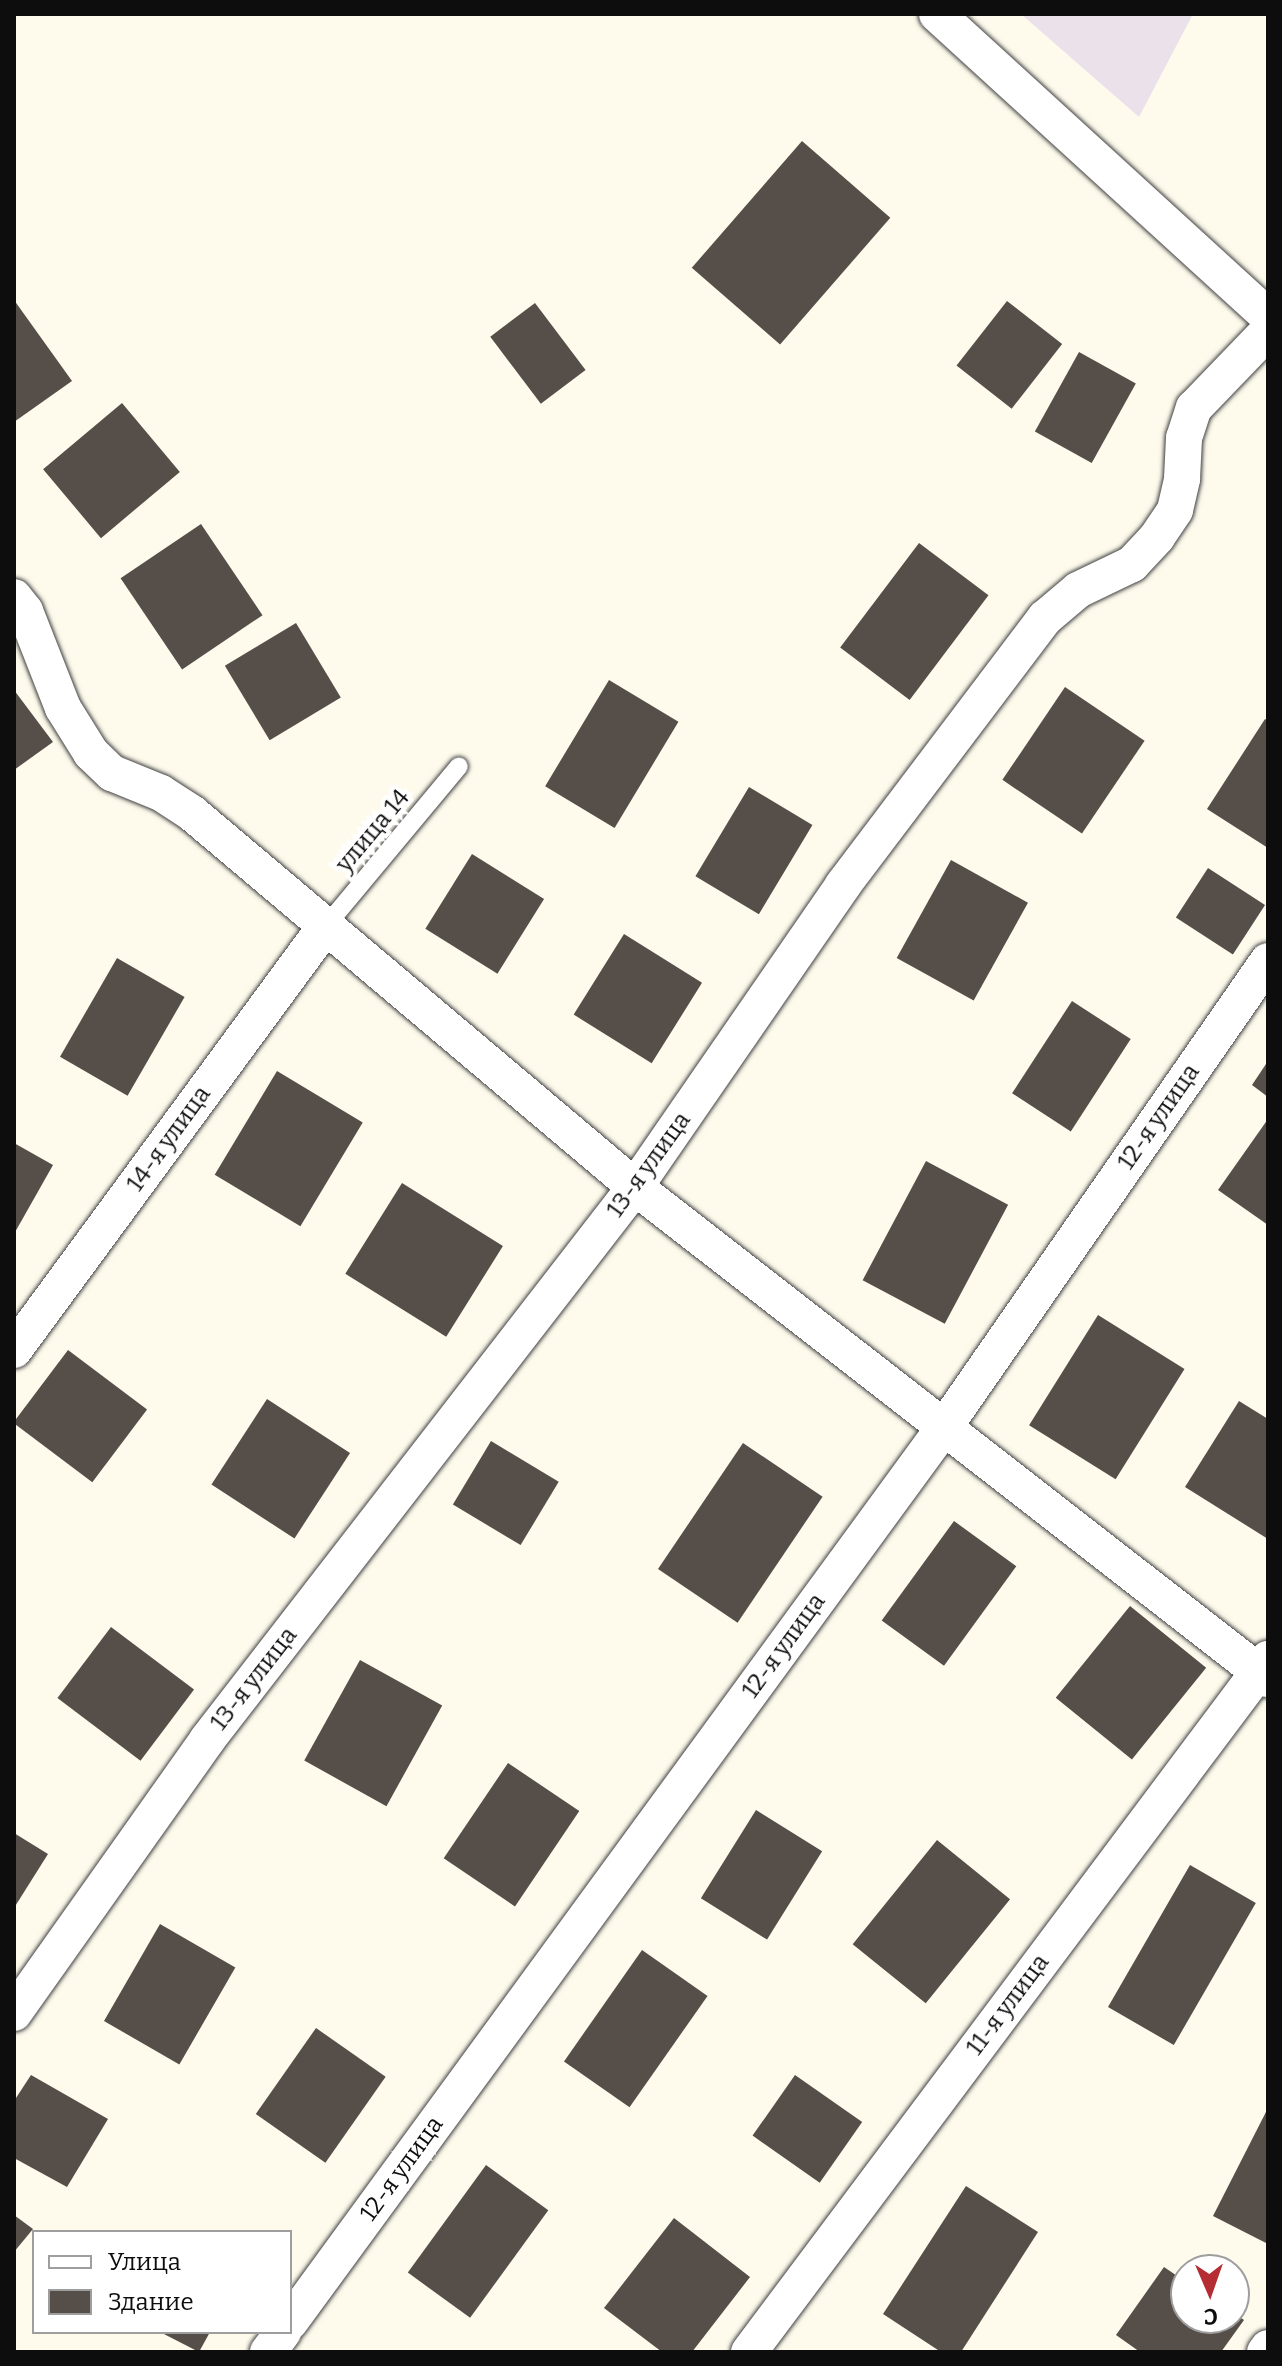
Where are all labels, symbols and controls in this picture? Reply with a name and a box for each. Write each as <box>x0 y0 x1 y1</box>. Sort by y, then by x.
street label: улица 14 <box>330 784 416 878</box>
street label: 12-я улица <box>1112 1059 1206 1175</box>
street label: 14-я улица <box>121 1081 217 1197</box>
street label: 13-я улица <box>601 1107 697 1223</box>
street label: 12-я улица <box>736 1588 832 1704</box>
street label: 13-я улица <box>205 1622 303 1736</box>
street label: 11-я улица <box>961 1949 1055 2061</box>
street label: 12-я улица <box>354 2111 450 2227</box>
legend <box>32 2230 292 2334</box>
text: Улица <box>108 2248 181 2276</box>
north arrow <box>1170 2254 1250 2334</box>
text: Здание <box>108 2288 194 2316</box>
text: С <box>1203 2303 1218 2330</box>

